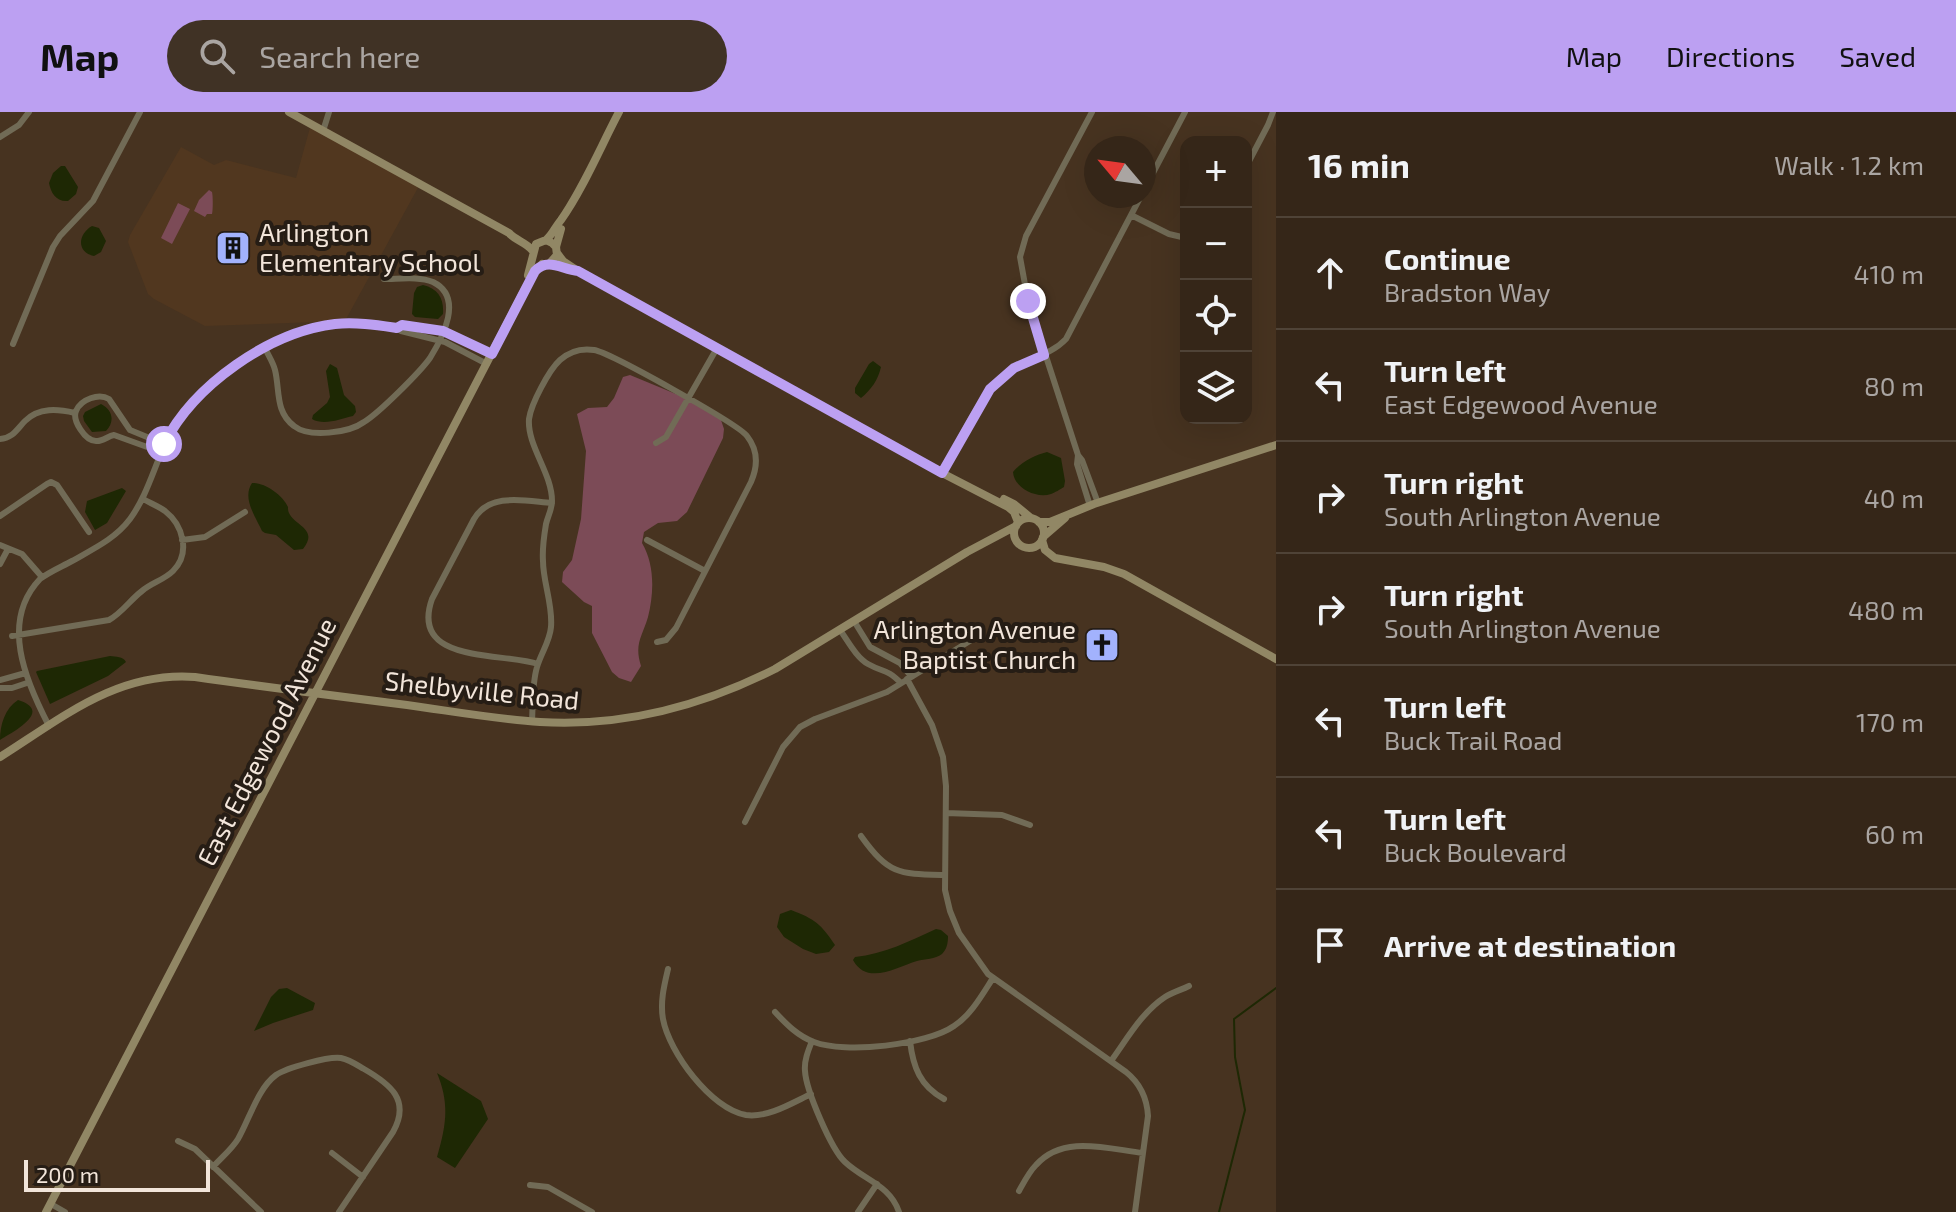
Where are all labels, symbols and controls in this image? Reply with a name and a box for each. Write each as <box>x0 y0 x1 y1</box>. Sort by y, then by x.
search box <box>167 20 727 92</box>
text: Map <box>40 33 119 79</box>
icon: search <box>195 34 239 78</box>
text: Search here <box>259 38 420 74</box>
text: Map <box>1566 39 1622 73</box>
text: Directions <box>1666 39 1795 73</box>
text: Saved <box>1839 39 1916 73</box>
north arrow <box>1084 136 1156 208</box>
map controls <box>1180 136 1252 424</box>
button: + <box>1180 136 1252 208</box>
text: 16 min <box>1308 144 1410 185</box>
text: Walk · 1.2 km <box>1774 149 1924 180</box>
button: − <box>1180 208 1252 280</box>
place label: Arlington Elementary School <box>259 216 481 277</box>
building icon: Arlington Elementary School <box>214 229 252 267</box>
text: Continue <box>1384 240 1511 276</box>
icon: ahead <box>1308 251 1352 295</box>
text: 410 m <box>1853 258 1924 289</box>
text: Bradston Way <box>1384 276 1551 307</box>
button: locate <box>1180 280 1252 352</box>
route end <box>1010 283 1046 319</box>
button: layers <box>1180 352 1252 424</box>
text: Turn left <box>1384 352 1506 388</box>
icon: left <box>1308 363 1352 407</box>
text: 80 m <box>1864 370 1924 401</box>
text: East Edgewood Avenue <box>1384 388 1658 419</box>
route start <box>146 426 182 462</box>
text: Turn right <box>1384 464 1524 500</box>
icon: right <box>1308 475 1352 519</box>
text: 40 m <box>1864 482 1924 513</box>
text: South Arlington Avenue <box>1384 500 1661 531</box>
text: Turn right <box>1384 576 1524 612</box>
icon: right <box>1308 587 1352 631</box>
text: 480 m <box>1848 594 1924 625</box>
street label: East Edgewood Avenue <box>190 612 342 870</box>
text: South Arlington Avenue <box>1384 612 1661 643</box>
place label: Arlington Avenue Baptist Church <box>874 613 1076 674</box>
church icon: Arlington Avenue Baptist Church <box>1083 626 1121 664</box>
street label: Shelbyville Road <box>384 664 581 715</box>
text: Turn left <box>1384 688 1506 724</box>
icon: left <box>1308 699 1352 743</box>
text: 170 m <box>1856 706 1924 737</box>
text: Buck Trail Road <box>1384 724 1562 755</box>
text: Turn left <box>1384 800 1506 836</box>
icon: left <box>1308 811 1352 855</box>
text: 60 m <box>1865 818 1924 849</box>
text: Buck Boulevard <box>1384 836 1567 867</box>
icon: arrive <box>1308 923 1352 967</box>
text: Arrive at destination <box>1384 927 1676 963</box>
scale bar <box>24 1156 210 1192</box>
text: 200 m <box>36 1161 99 1187</box>

